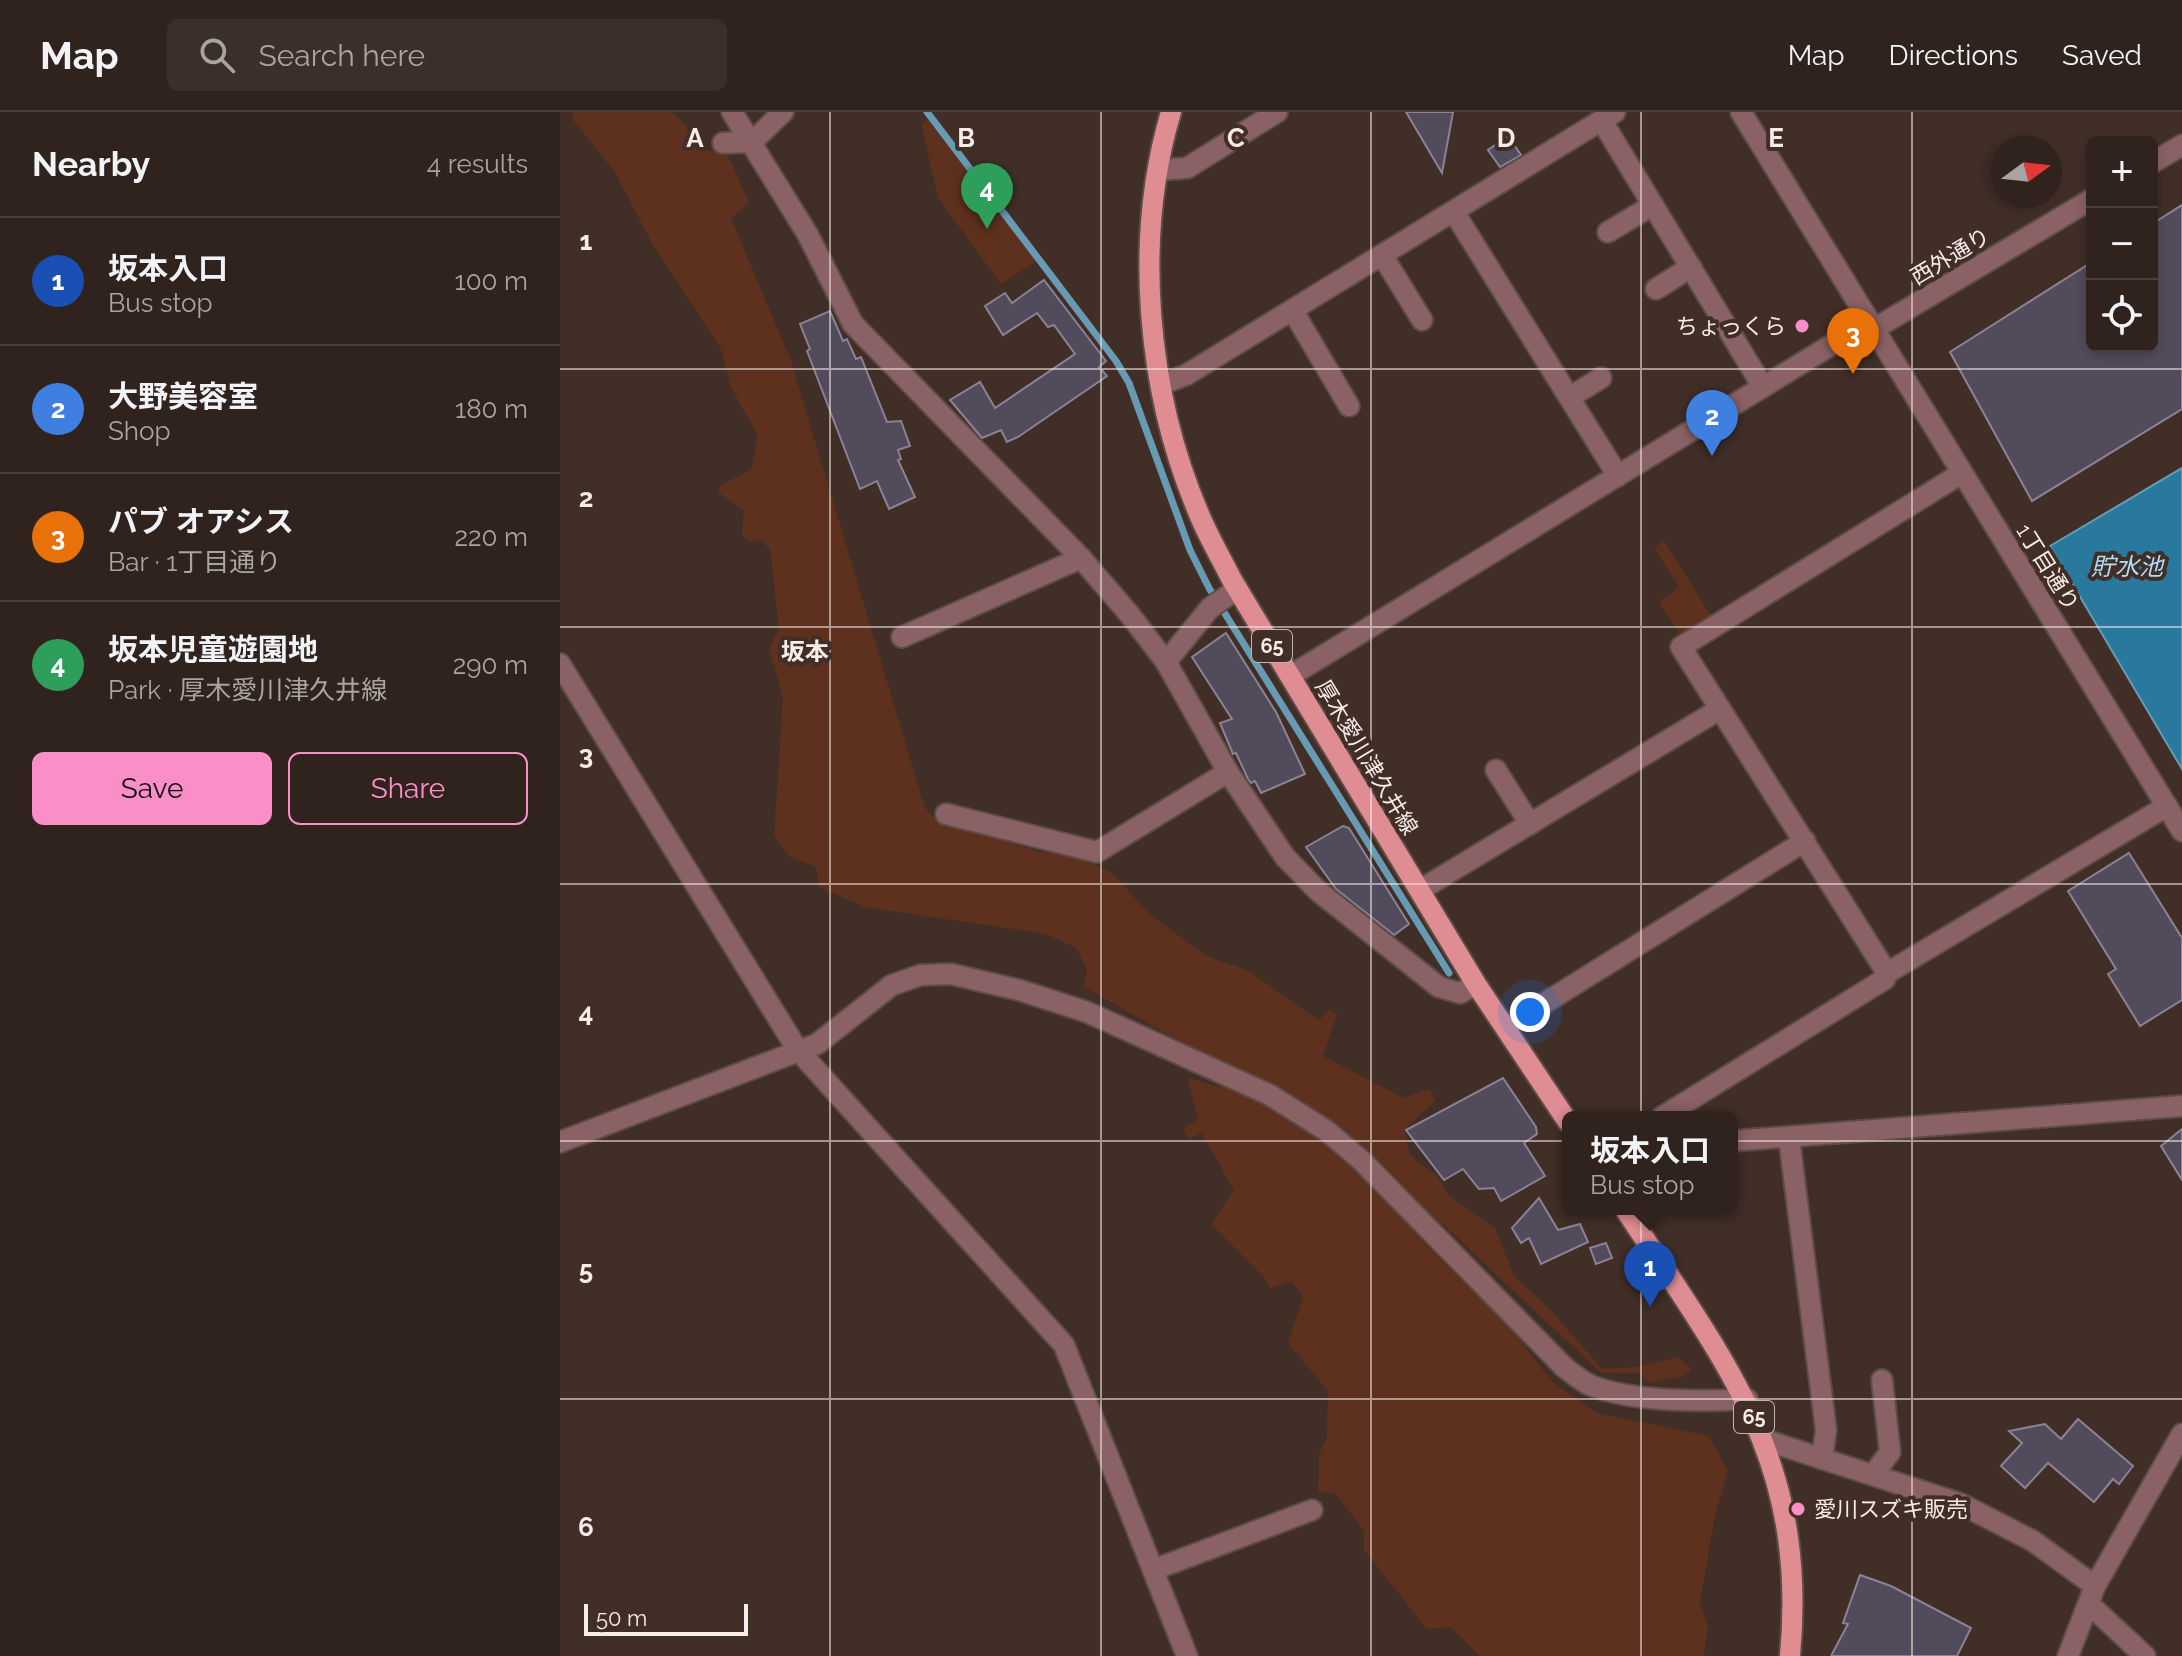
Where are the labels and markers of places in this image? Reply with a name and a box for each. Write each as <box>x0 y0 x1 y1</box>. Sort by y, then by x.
pin: 4 <box>961 163 1013 229</box>
pin: 3 <box>1827 308 1879 374</box>
place label: ちょっくら <box>1676 313 1786 339</box>
marker: ちょっくら <box>1793 317 1811 335</box>
pin: 2 <box>1686 390 1738 456</box>
pin: 1 <box>1624 1241 1676 1307</box>
place label: 愛川スズキ販売 <box>1814 1496 1968 1522</box>
marker: 愛川スズキ販売 <box>1789 1500 1807 1518</box>

